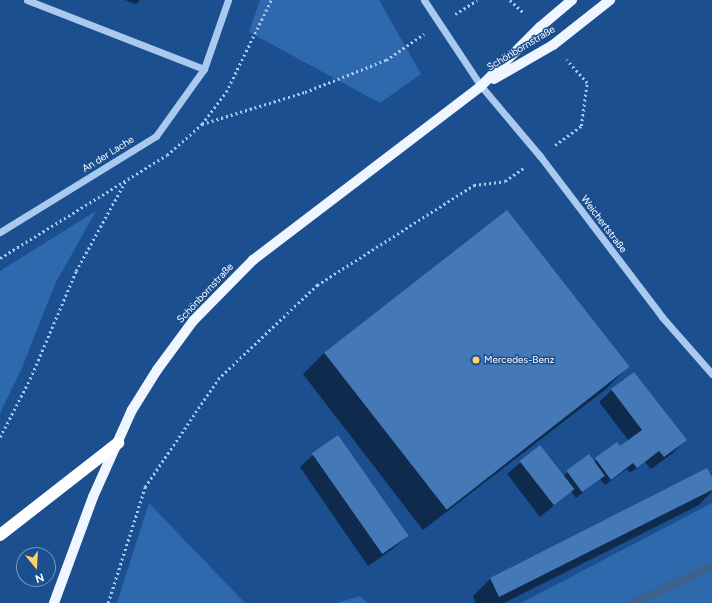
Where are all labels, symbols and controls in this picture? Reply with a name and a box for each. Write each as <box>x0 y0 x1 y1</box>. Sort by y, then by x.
street label: Schönbornstraße <box>485 23 557 73</box>
street label: An der Lache <box>80 133 136 175</box>
street label: Weichertstraße <box>579 193 629 255</box>
street label: Schönbornstraße <box>174 261 236 325</box>
place label: Mercedes-Benz <box>484 354 554 366</box>
marker: Mercedes-Benz <box>471 355 481 365</box>
north arrow <box>16 547 56 587</box>
text: N <box>34 570 46 585</box>

